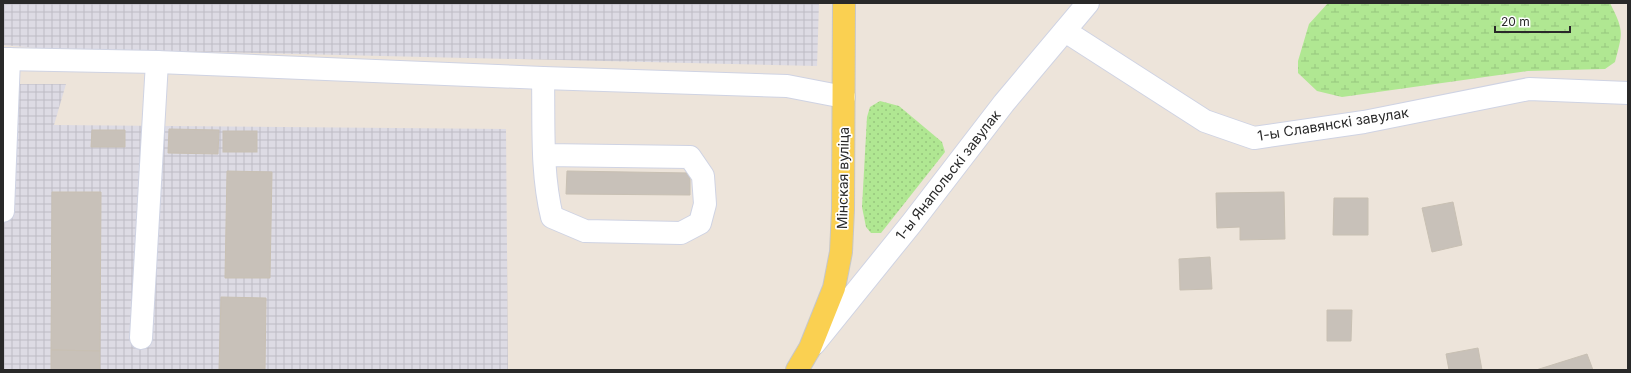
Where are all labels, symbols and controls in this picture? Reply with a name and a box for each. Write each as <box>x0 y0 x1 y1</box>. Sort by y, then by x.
scale bar <box>1495 8 1570 34</box>
text: 20 m <box>1501 14 1530 29</box>
street label: 1-ы Славянскі завулак <box>1256 103 1410 144</box>
street label: 1-ы Янапольскі завулак <box>892 106 1004 243</box>
street label: Мінская вуліца <box>833 127 852 229</box>

